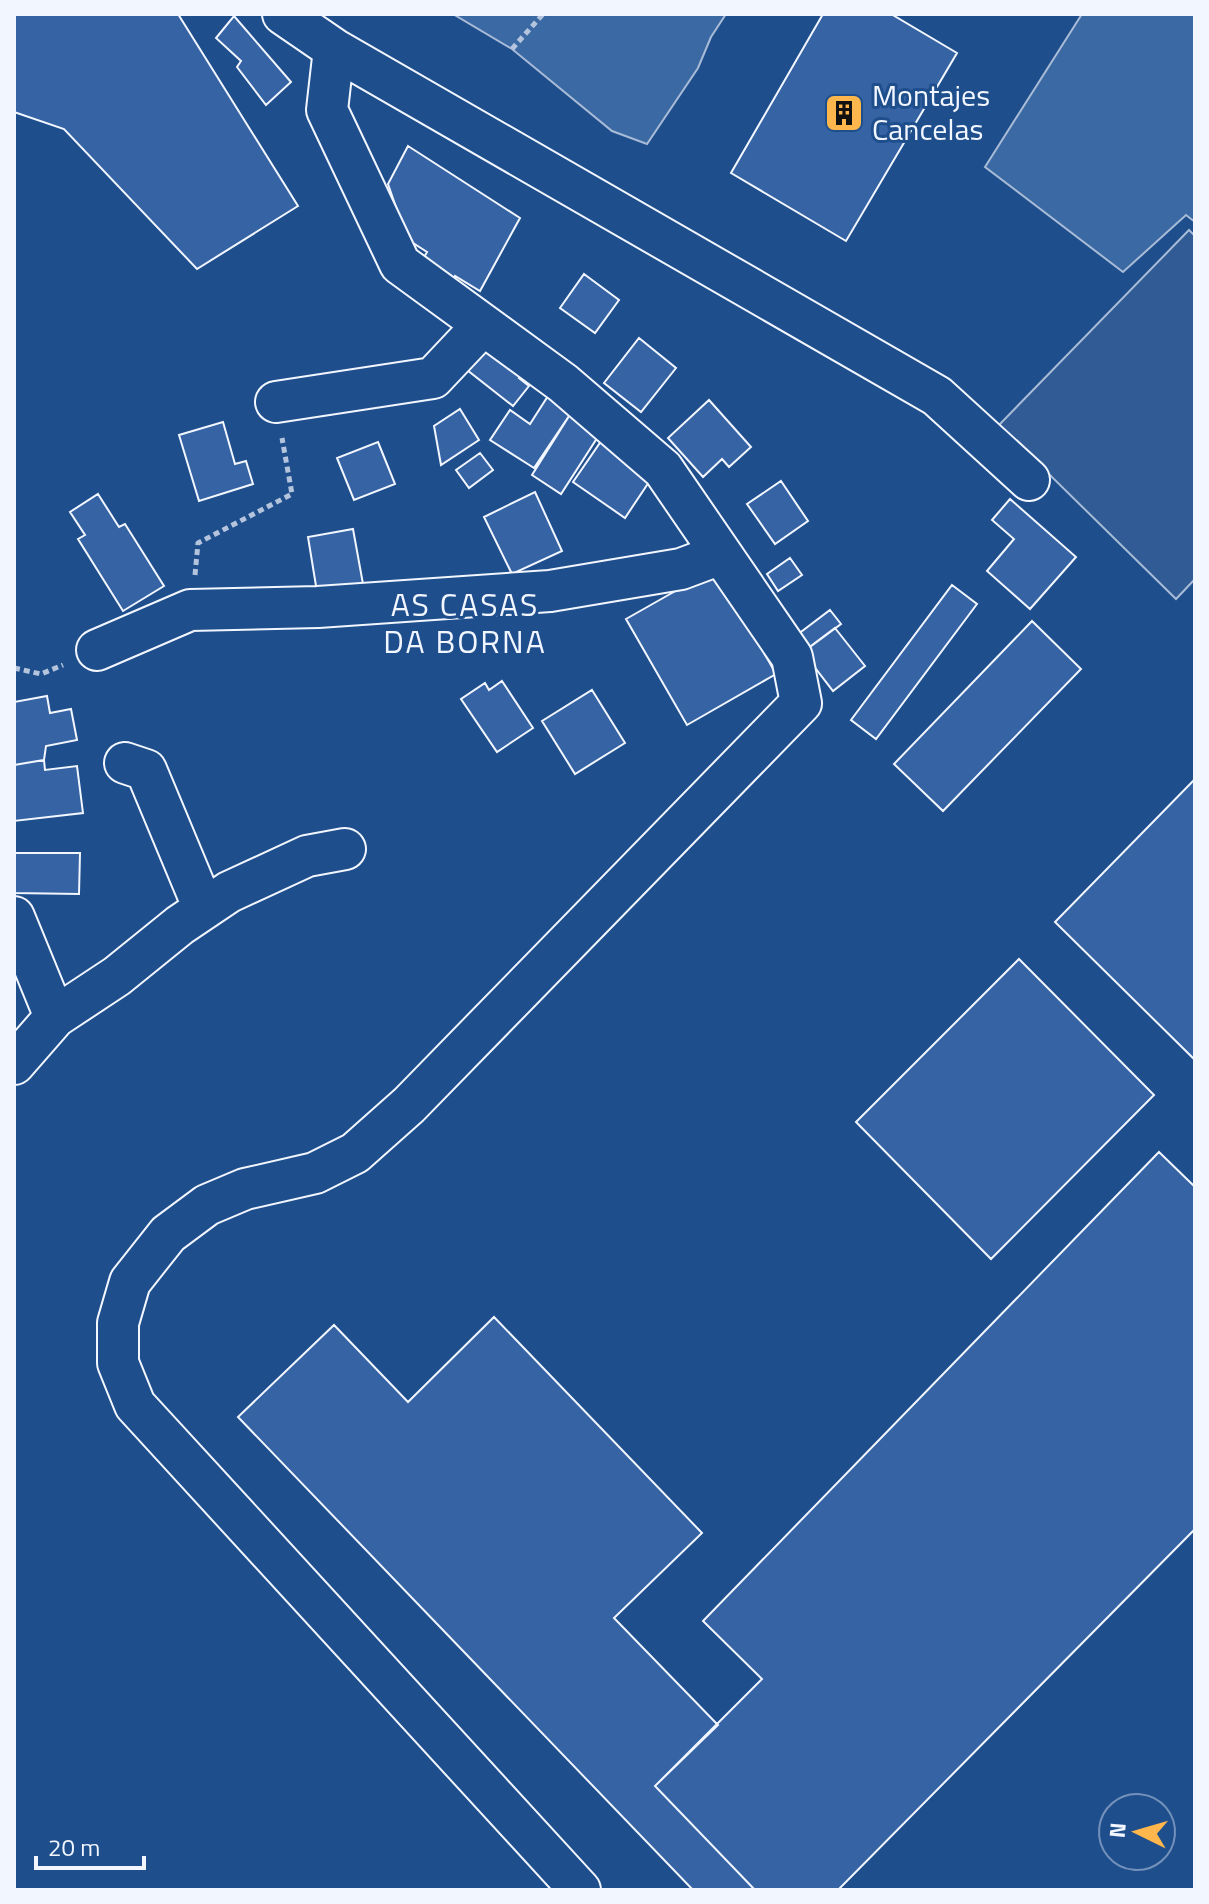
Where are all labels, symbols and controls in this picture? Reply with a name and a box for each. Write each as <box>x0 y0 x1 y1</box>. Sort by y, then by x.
place label: Montajes Cancelas <box>872 72 990 152</box>
building icon: Montajes Cancelas <box>823 92 865 134</box>
district label: AS CASAS DA BORNA <box>383 580 547 665</box>
north arrow <box>1097 1792 1177 1872</box>
scale bar <box>36 1820 144 1870</box>
text: N <box>1099 1821 1135 1839</box>
text: 20 m <box>48 1829 100 1865</box>

